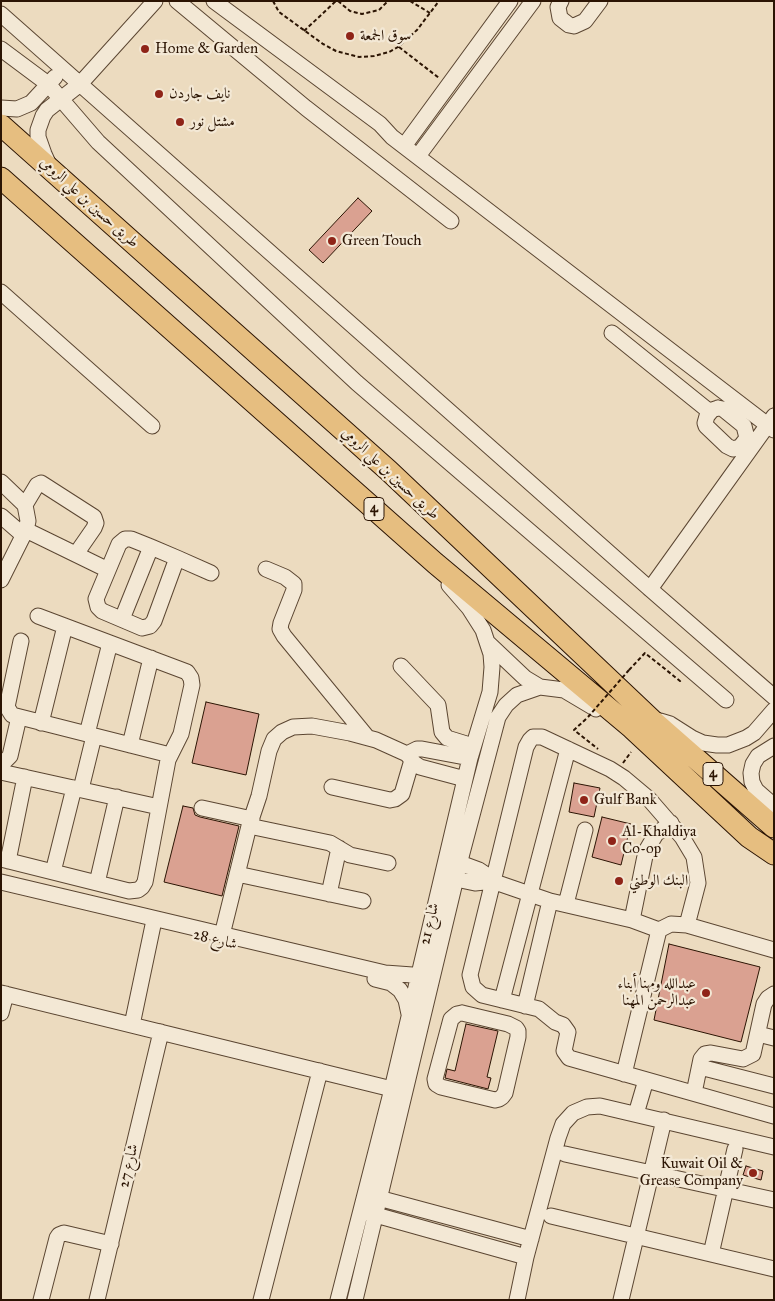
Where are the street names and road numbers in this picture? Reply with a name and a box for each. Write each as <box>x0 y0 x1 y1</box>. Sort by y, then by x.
street label: طريق حسين بن علي الرومي <box>36 154 142 252</box>
street label: طريق حسين بن علي الرومي <box>337 424 443 524</box>
road number: 4 <box>364 498 384 520</box>
road number: 4 <box>703 762 723 786</box>
street label: شارع 21 <box>416 901 444 947</box>
street label: شارع 28 <box>191 926 239 954</box>
street label: شارع 27 <box>115 1142 143 1190</box>

